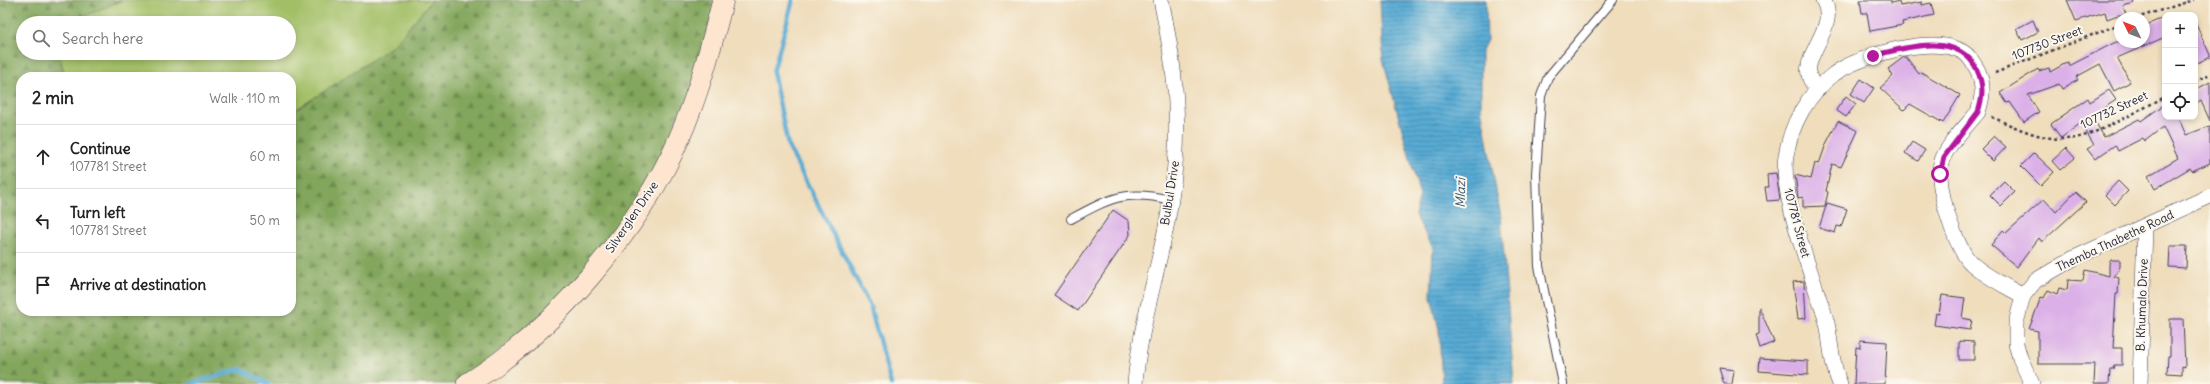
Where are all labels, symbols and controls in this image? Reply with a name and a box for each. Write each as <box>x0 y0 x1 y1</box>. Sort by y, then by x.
north arrow <box>2114 12 2150 48</box>
map controls <box>2162 12 2198 120</box>
button: + <box>2162 12 2198 48</box>
search box <box>16 16 296 60</box>
street label: 107730 Street <box>2010 22 2084 63</box>
icon: search <box>30 27 52 49</box>
text: Search here <box>62 29 143 48</box>
route end <box>1864 47 1882 65</box>
button: − <box>2162 48 2198 84</box>
button: locate <box>2162 84 2198 120</box>
text: 2 min <box>32 87 74 109</box>
street label: 107732 Street <box>2078 87 2150 132</box>
text: Walk · 110 m <box>209 90 280 107</box>
text: Continue <box>70 139 131 158</box>
icon: ahead <box>32 146 54 168</box>
text: 60 m <box>249 148 280 165</box>
text: 107781 Street <box>70 158 147 175</box>
street label: Bulbul Drive <box>1157 160 1182 226</box>
route start <box>1931 165 1949 183</box>
water label: Mlazi <box>1452 176 1469 208</box>
street label: Silverglen Drive <box>602 178 661 255</box>
street label: 107781 Street <box>1781 187 1814 259</box>
text: Turn left <box>70 203 125 222</box>
street label: Themba Thabethe Road <box>2054 207 2176 274</box>
icon: left <box>32 210 54 232</box>
text: 50 m <box>249 212 280 229</box>
text: 107781 Street <box>70 222 147 239</box>
street label: B. Khumalo Drive <box>2132 258 2151 351</box>
icon: arrive <box>32 274 54 296</box>
text: Arrive at destination <box>70 275 206 294</box>

